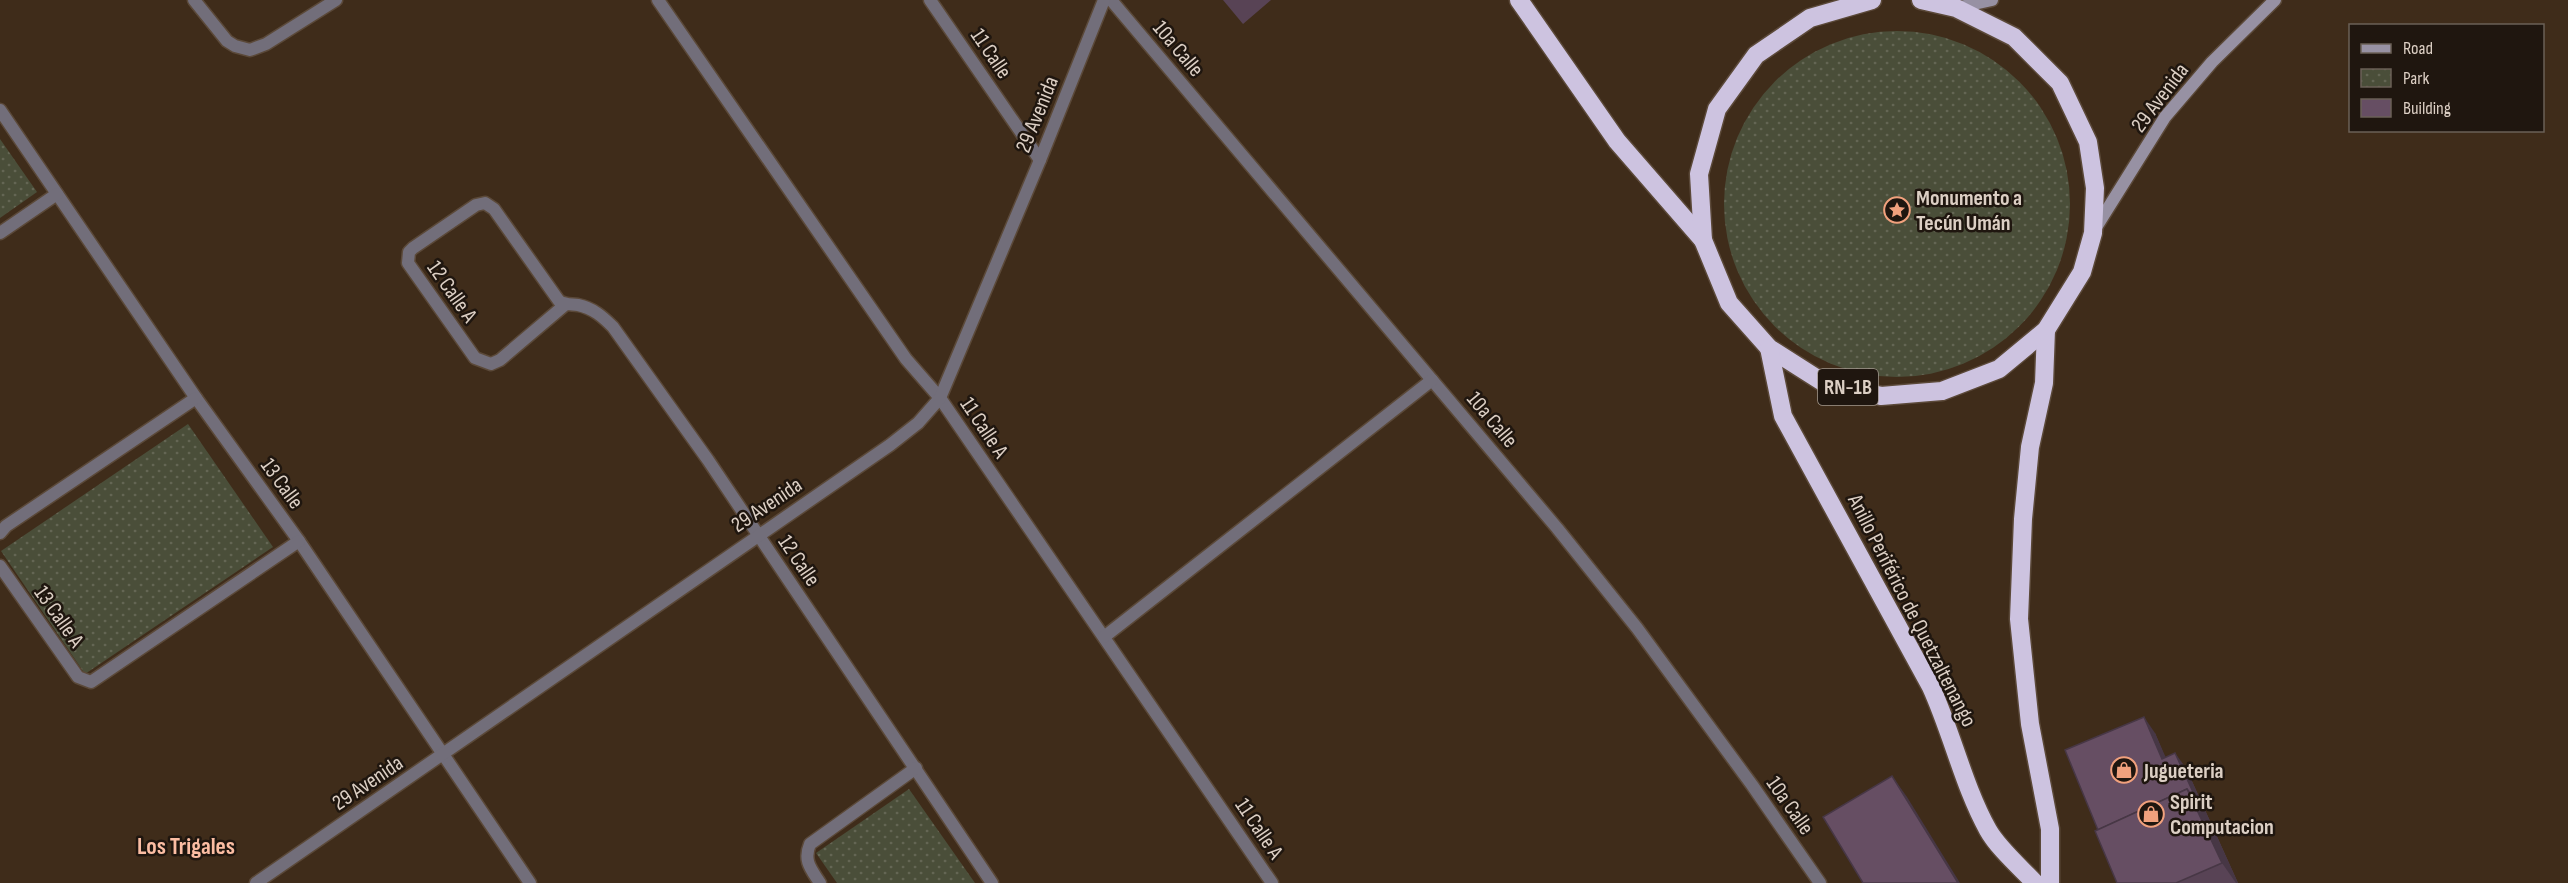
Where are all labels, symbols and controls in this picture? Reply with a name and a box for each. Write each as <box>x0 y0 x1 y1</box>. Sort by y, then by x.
street label: 10a Calle <box>1147 15 1209 83</box>
street label: 11 Calle <box>964 24 1017 84</box>
legend <box>2349 24 2544 132</box>
text: Road <box>2403 38 2433 59</box>
street label: 29 Avenida <box>2125 58 2195 138</box>
text: Park <box>2403 68 2429 89</box>
street label: 29 Avenida <box>1010 73 1065 157</box>
text: Building <box>2403 98 2451 119</box>
place label: Monumento a Tecún Umán <box>1916 185 2022 237</box>
place icon: Monumento a Tecún Umán <box>1882 195 1912 225</box>
street label: 12 Calle A <box>421 256 483 328</box>
road number: RN-1B <box>1818 369 1878 405</box>
street label: 10a Calle <box>1461 386 1523 454</box>
street label: 11 Calle A <box>954 392 1014 464</box>
street label: 13 Calle <box>254 453 309 515</box>
street label: 29 Avenida <box>726 472 807 539</box>
street label: Anillo Periférico de Quetzaltenango <box>1841 489 1982 731</box>
street label: 12 Calle <box>772 530 826 592</box>
street label: 13 Calle A <box>28 581 90 653</box>
street label: 29 Avenida <box>327 750 408 817</box>
shop icon: Jugueteria <box>2109 755 2139 785</box>
place label: Jugueteria <box>2143 758 2224 785</box>
street label: 10a Calle <box>1760 771 1820 840</box>
place label: Spirit Computacion <box>2170 789 2274 841</box>
street label: 11 Calle A <box>1229 793 1289 865</box>
shop icon: Spirit Computacion <box>2136 799 2166 829</box>
district label: Los Trigales <box>137 832 235 861</box>

